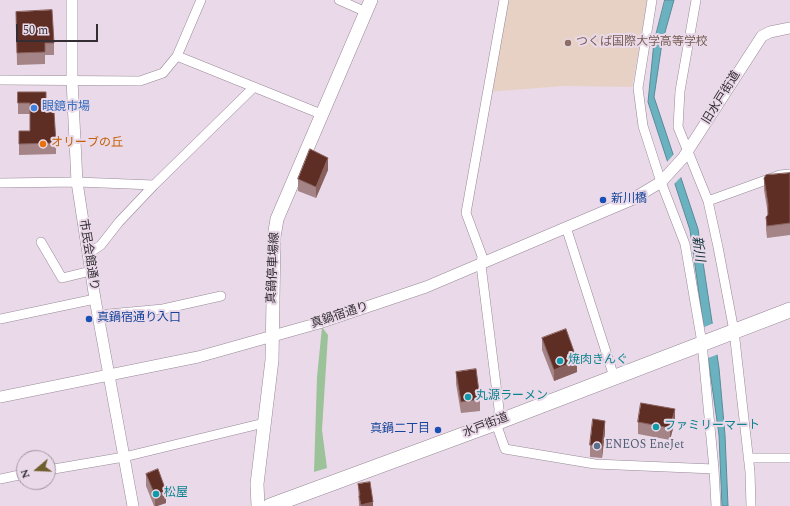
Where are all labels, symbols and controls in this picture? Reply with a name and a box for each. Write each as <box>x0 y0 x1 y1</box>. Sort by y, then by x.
scale bar <box>18 16 100 42</box>
text: 50 m <box>23 21 48 40</box>
place label: つくば国際大学高等学校 <box>576 36 708 50</box>
marker: つくば国際大学高等学校 <box>563 38 573 48</box>
street label: 旧水戸街道 <box>700 69 744 127</box>
place label: 眼鏡市場 <box>42 101 90 115</box>
marker: 眼鏡市場 <box>29 103 39 113</box>
place label: オリーブの丘 <box>51 137 123 151</box>
marker: オリーブの丘 <box>38 139 48 149</box>
place label: 新川橋 <box>611 193 647 207</box>
marker: 新川橋 <box>598 195 608 205</box>
street label: 市民会館通り <box>75 218 101 292</box>
street label: 真鍋停車場線 <box>265 232 283 304</box>
water label: 新川 <box>687 235 707 263</box>
street label: 真鍋宿通り <box>309 300 371 332</box>
place label: 真鍋宿通り入口 <box>97 312 181 326</box>
marker: 真鍋宿通り入口 <box>84 314 94 324</box>
place label: 焼肉きんぐ <box>568 354 628 368</box>
marker: 焼肉きんぐ <box>555 356 565 366</box>
place label: 丸源ラーメン <box>476 390 548 404</box>
marker: 丸源ラーメン <box>463 392 473 402</box>
street label: 水戸街道 <box>461 411 511 441</box>
place label: ファミリーマート <box>664 420 760 434</box>
marker: ファミリーマート <box>651 422 661 432</box>
place label: 真鍋二丁目 <box>370 423 430 437</box>
marker: 真鍋二丁目 <box>433 425 443 435</box>
place label: ENEOS EneJet <box>605 439 684 453</box>
marker: ENEOS EneJet <box>592 441 602 451</box>
north arrow <box>16 450 56 490</box>
text: N <box>16 467 35 481</box>
place label: 松屋 <box>164 487 188 501</box>
marker: 松屋 <box>151 489 161 499</box>

